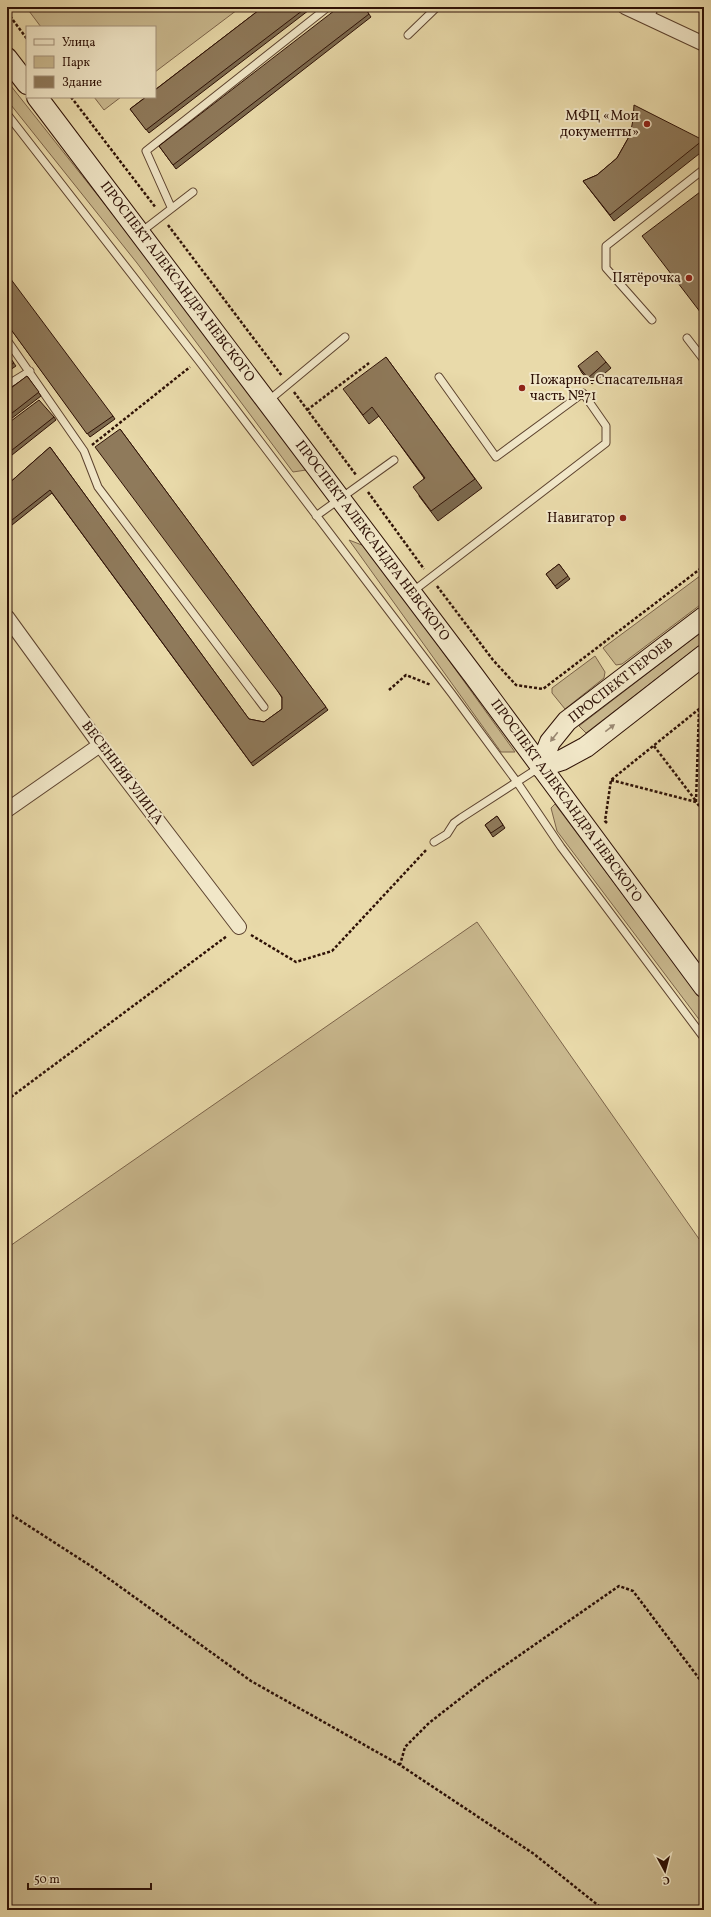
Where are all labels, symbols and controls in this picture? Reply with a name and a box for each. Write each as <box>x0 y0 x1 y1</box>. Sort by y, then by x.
legend <box>26 26 156 98</box>
text: Улица <box>62 35 95 51</box>
text: Парк <box>62 55 90 71</box>
text: Здание <box>62 75 102 91</box>
place label: МФЦ «Мои документы» <box>560 107 639 142</box>
marker: МФЦ «Мои документы» <box>642 119 652 129</box>
street label: ПРОСПЕКТ АЛЕКСАНДРА НЕВСКОГО <box>95 178 259 386</box>
place label: Пятёрочка <box>612 269 681 288</box>
marker: Пятёрочка <box>684 273 694 283</box>
place label: Пожарно-Спасательная часть №71 <box>530 371 683 406</box>
marker: Пожарно-Спасательная часть №71 <box>517 383 527 393</box>
street label: ПРОСПЕКТ АЛЕКСАНДРА НЕВСКОГО <box>290 437 454 645</box>
place label: Навигатор <box>547 509 615 528</box>
marker: Навигатор <box>618 513 628 523</box>
street label: ПРОСПЕКТ ГЕРОЕВ <box>565 634 677 728</box>
street label: ПРОСПЕКТ АЛЕКСАНДРА НЕВСКОГО <box>486 696 646 906</box>
street label: ВЕСЕННЯЯ УЛИЦА <box>77 717 167 829</box>
one-way arrow <box>604 724 615 732</box>
one-way arrow <box>549 731 558 742</box>
north arrow <box>645 1851 685 1891</box>
scale bar <box>28 1865 151 1891</box>
text: 50 m <box>34 1872 60 1888</box>
text: С <box>662 1872 670 1887</box>

